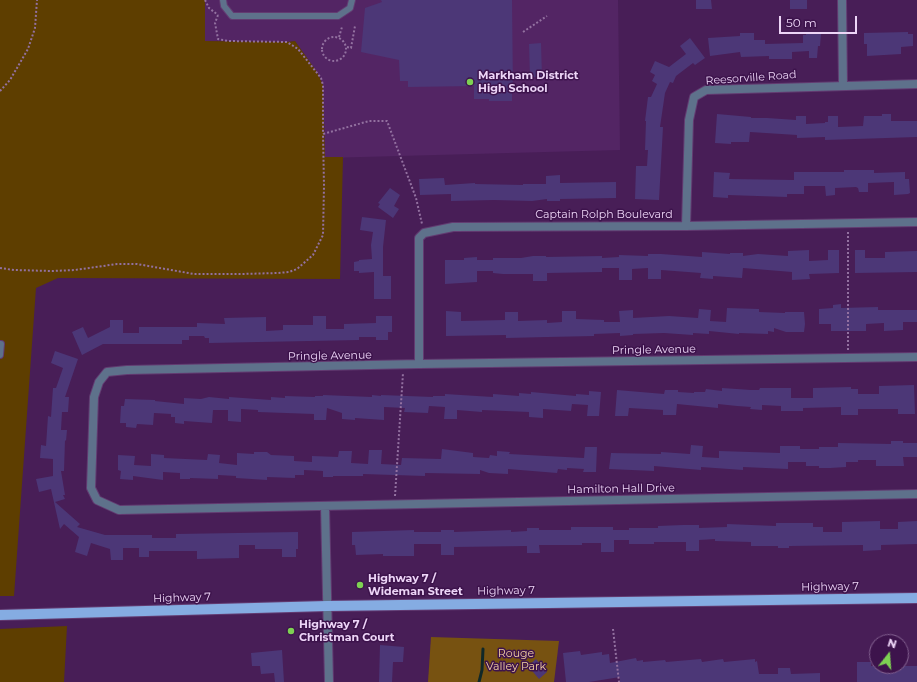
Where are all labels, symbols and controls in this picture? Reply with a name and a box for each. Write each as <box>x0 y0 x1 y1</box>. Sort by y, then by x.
scale bar <box>781 8 859 34</box>
text: 50 m <box>786 15 817 30</box>
street label: Reesorville Road <box>705 68 797 88</box>
place label: Markham District High School <box>478 69 579 95</box>
marker: Markham District High School <box>465 77 475 87</box>
street label: Captain Rolph Boulevard <box>535 208 673 222</box>
street label: Pringle Avenue <box>612 343 696 357</box>
street label: Pringle Avenue <box>288 349 372 363</box>
street label: Hamilton Hall Drive <box>567 481 675 497</box>
place label: Highway 7 / Wideman Street <box>368 572 463 598</box>
marker: Highway 7 / Wideman Street <box>355 580 365 590</box>
street label: Highway 7 <box>801 580 859 594</box>
street label: Highway 7 <box>477 584 535 598</box>
street label: Highway 7 <box>153 590 211 606</box>
place label: Highway 7 / Christman Court <box>299 618 394 644</box>
marker: Highway 7 / Christman Court <box>286 626 296 636</box>
north arrow <box>869 634 909 674</box>
text: N <box>886 635 899 651</box>
park label: Rouge Valley Park <box>486 647 546 673</box>

